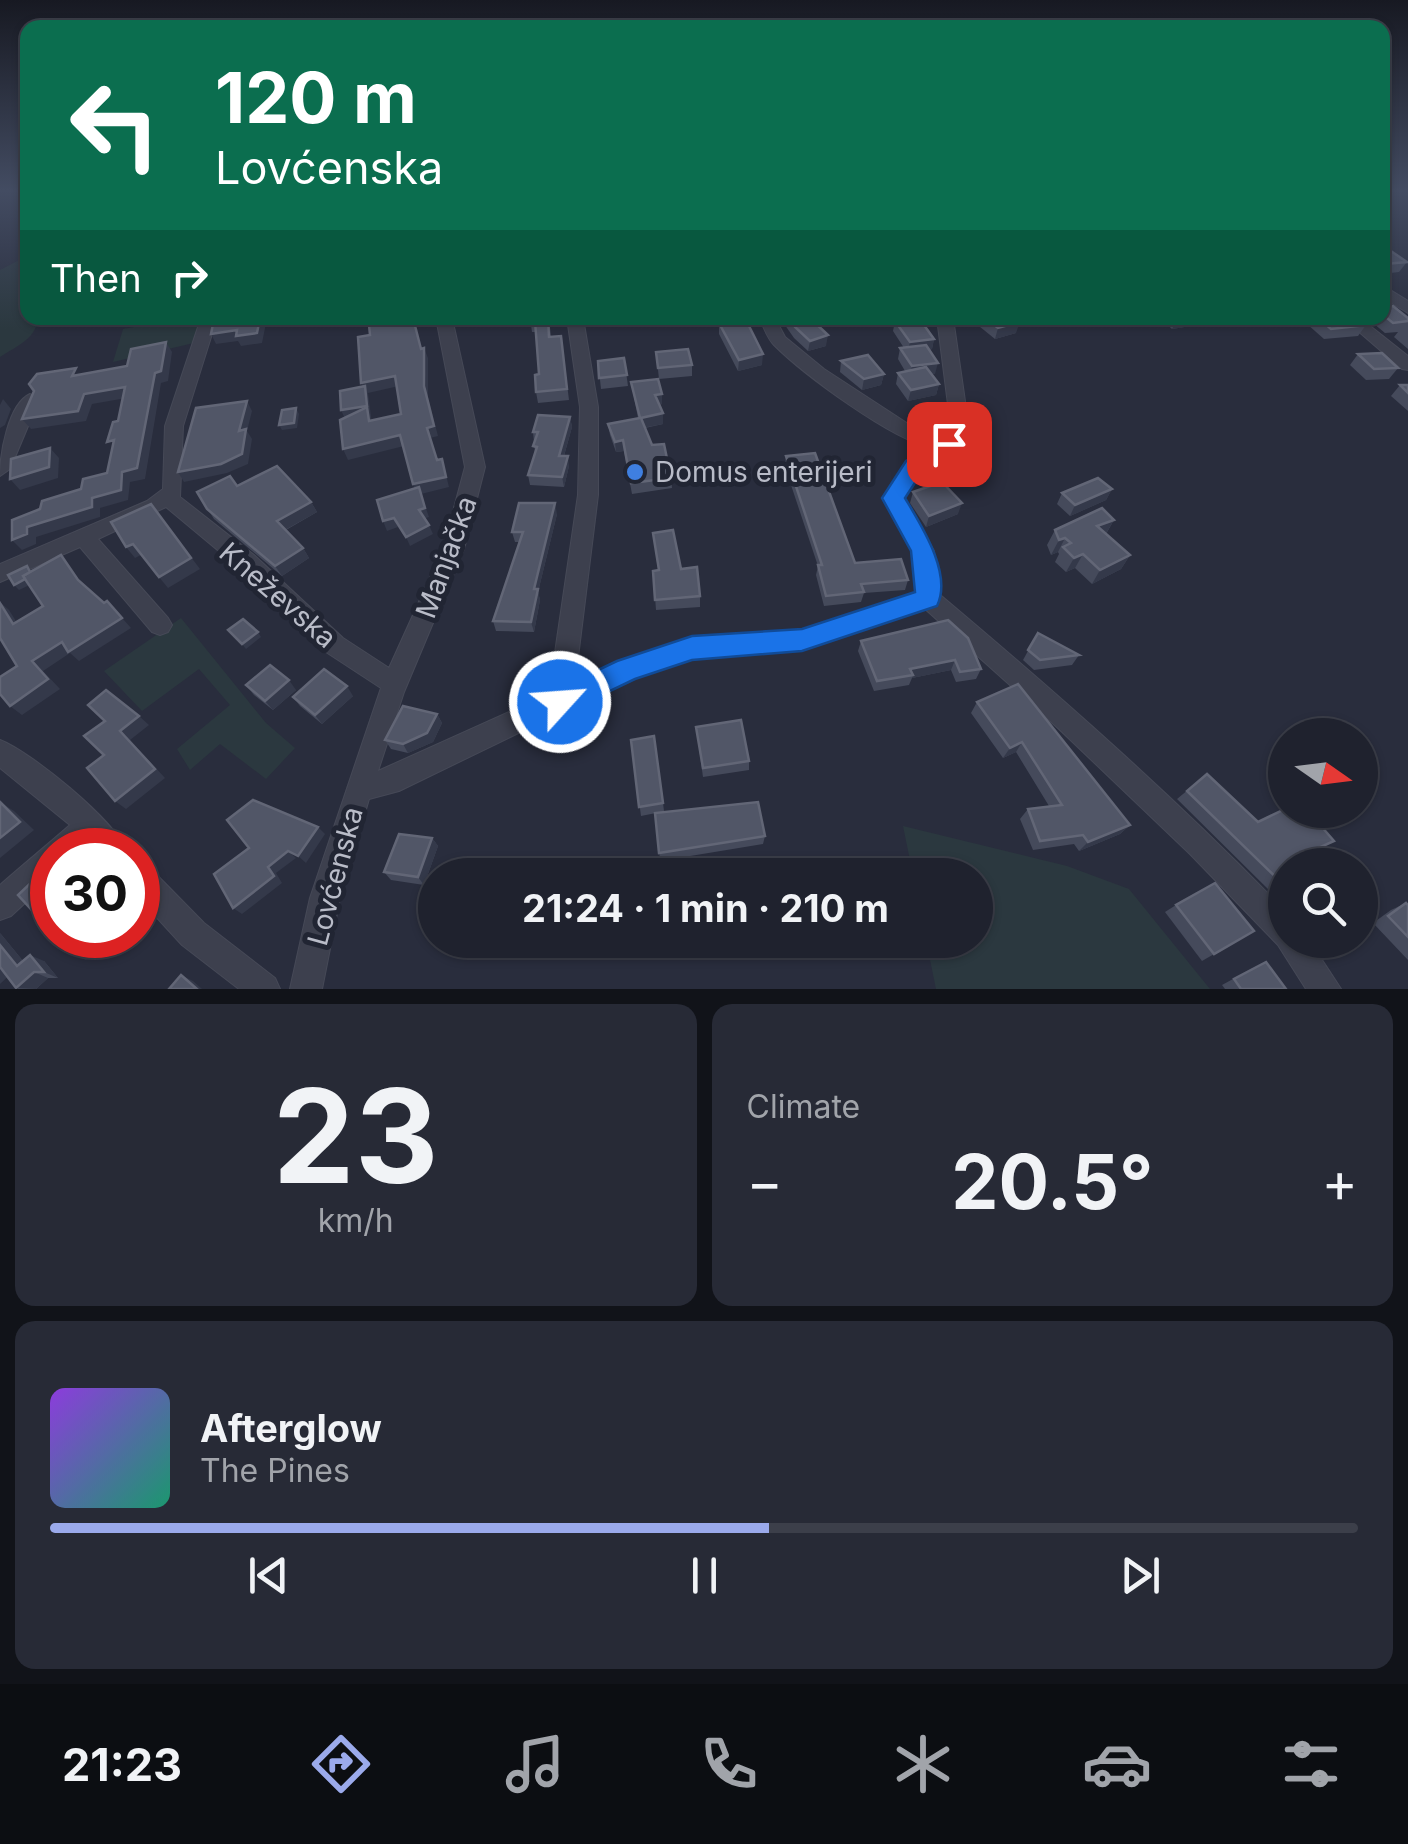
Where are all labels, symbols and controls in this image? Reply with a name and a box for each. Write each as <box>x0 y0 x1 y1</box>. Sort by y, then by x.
text: 120 m <box>215 55 417 140</box>
icon: left <box>50 60 180 190</box>
text: Lovćenska <box>215 140 443 195</box>
icon: right <box>162 250 217 305</box>
text: Then <box>50 255 142 301</box>
pin <box>907 402 992 487</box>
icon: arrive <box>922 417 977 472</box>
place label: Domus enterijeri <box>655 455 872 489</box>
marker: Domus enterijeri <box>624 461 646 483</box>
street label: Manjačka <box>408 491 484 623</box>
street label: Kneževska <box>213 535 343 655</box>
position arrow <box>508 650 612 754</box>
north arrow <box>1268 718 1378 828</box>
map controls <box>1268 718 1378 958</box>
street label: Lovćenska <box>300 803 370 949</box>
speed limit sign: 30 <box>30 828 160 958</box>
button: search <box>1268 848 1378 958</box>
text: 21:24 · 1 min · 210 m <box>522 885 889 931</box>
text: 23 <box>273 1057 439 1214</box>
text: Climate <box>747 1087 860 1126</box>
text: 20.5° <box>951 1136 1153 1227</box>
text: − <box>747 1149 783 1215</box>
text: + <box>1322 1149 1358 1215</box>
text: km/h <box>318 1201 394 1240</box>
text: Afterglow <box>200 1405 382 1451</box>
text: The Pines <box>200 1451 350 1490</box>
icon: previous <box>241 1548 296 1603</box>
icon: pause <box>677 1548 732 1603</box>
icon: next <box>1113 1548 1168 1603</box>
icon: directions <box>306 1729 376 1799</box>
icon: music <box>500 1729 570 1799</box>
icon: phone <box>694 1729 764 1799</box>
icon: climate <box>888 1729 958 1799</box>
icon: car <box>1082 1729 1152 1799</box>
icon: filters <box>1276 1729 1346 1799</box>
text: 21:23 <box>62 1737 182 1792</box>

